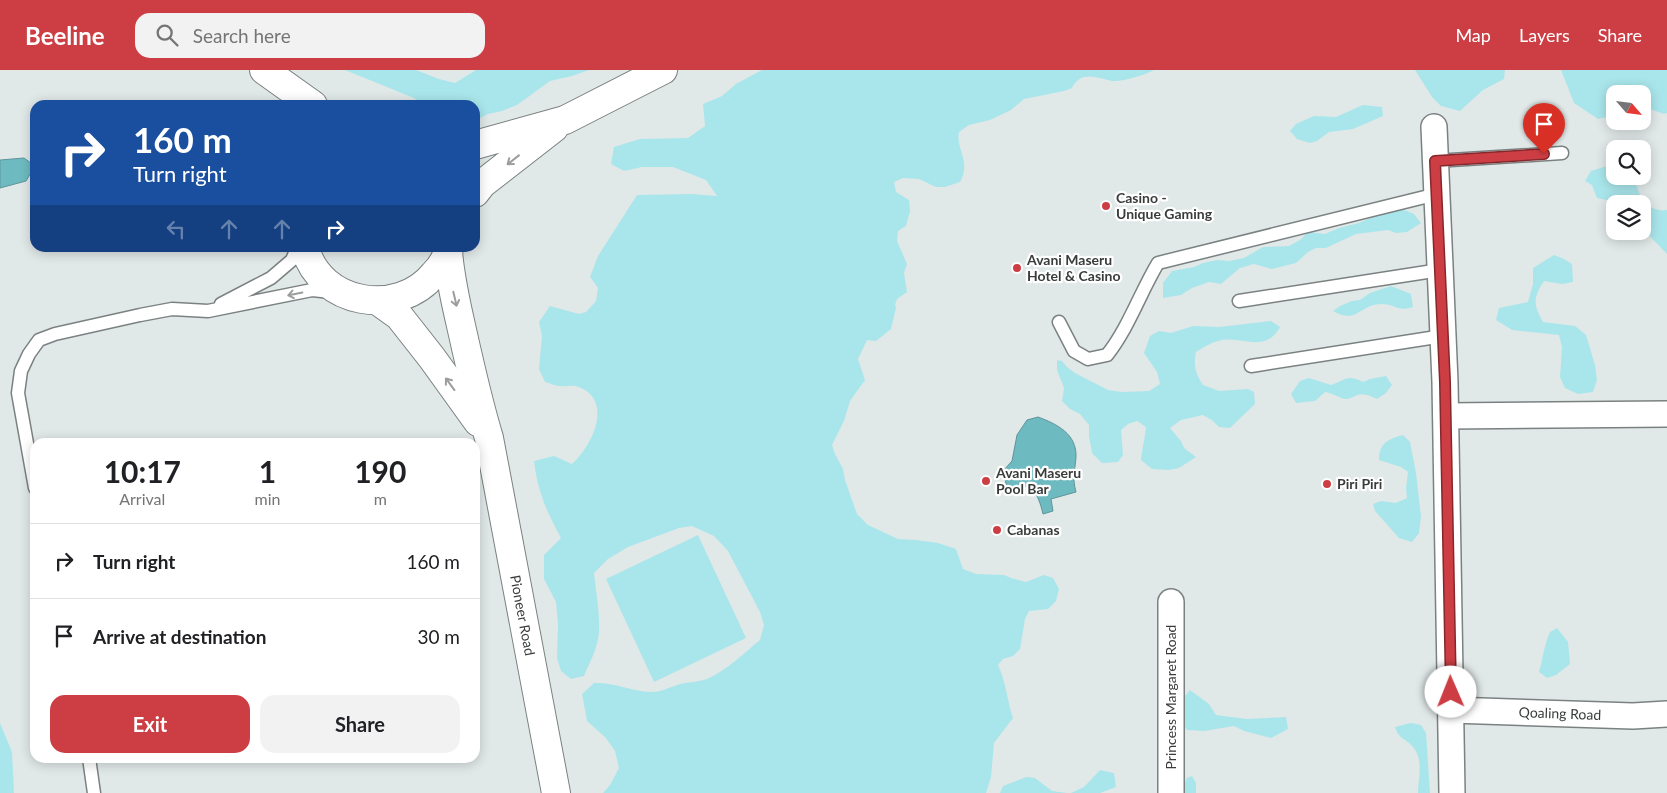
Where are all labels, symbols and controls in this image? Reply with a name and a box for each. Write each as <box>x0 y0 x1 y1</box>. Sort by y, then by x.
search box <box>135 13 485 58</box>
text: Beeline <box>25 21 105 50</box>
icon: search <box>153 21 181 49</box>
text: Search here <box>193 24 291 47</box>
text: Map <box>1455 24 1491 46</box>
text: Layers <box>1519 24 1570 46</box>
text: Share <box>1598 24 1642 46</box>
north arrow <box>1606 85 1651 130</box>
map controls <box>1606 85 1651 240</box>
pin <box>1523 103 1565 154</box>
icon: arrive <box>1530 110 1558 138</box>
text: 160 m <box>133 118 232 160</box>
icon: right <box>50 120 115 185</box>
button: search <box>1606 140 1651 185</box>
one-way arrow <box>507 155 520 166</box>
text: Turn right <box>133 160 227 187</box>
place label: Casino - Unique Gaming <box>1116 189 1213 222</box>
button: layers <box>1606 195 1651 240</box>
marker: Casino - Unique Gaming <box>1100 200 1112 212</box>
icon: left <box>162 215 190 243</box>
icon: ahead <box>215 215 243 243</box>
icon: ahead <box>268 215 296 243</box>
icon: right <box>321 215 349 243</box>
place label: Avani Maseru Hotel & Casino <box>1026 251 1121 284</box>
marker: Avani Maseru Hotel & Casino <box>1011 262 1023 274</box>
one-way arrow <box>287 289 303 299</box>
one-way arrow <box>451 291 460 307</box>
one-way arrow <box>445 377 455 391</box>
text: 10:17 <box>104 453 181 489</box>
text: 1 <box>259 453 276 489</box>
text: 190 <box>354 453 406 489</box>
place label: Avani Maseru Pool Bar <box>995 464 1081 497</box>
marker: Avani Maseru Pool Bar <box>980 475 992 487</box>
place label: Piri Piri <box>1337 475 1382 492</box>
marker: Piri Piri <box>1321 478 1333 490</box>
text: Arrival <box>119 489 165 508</box>
text: min <box>255 489 281 508</box>
text: m <box>374 489 387 508</box>
place label: Cabanas <box>1007 521 1060 538</box>
marker: Cabanas <box>991 524 1003 536</box>
icon: right <box>50 547 78 575</box>
text: Turn right <box>93 550 175 573</box>
text: 160 m <box>406 550 460 573</box>
street label: Pioneer Road <box>507 573 539 657</box>
icon: arrive <box>50 622 78 650</box>
text: Arrive at destination <box>93 625 266 648</box>
text: 30 m <box>417 625 460 648</box>
street label: Princess Margaret Road <box>1162 625 1179 769</box>
position arrow <box>1424 665 1476 717</box>
button: Exit <box>50 695 250 753</box>
button: Share <box>260 695 460 753</box>
street label: Qoaling Road <box>1518 703 1601 723</box>

